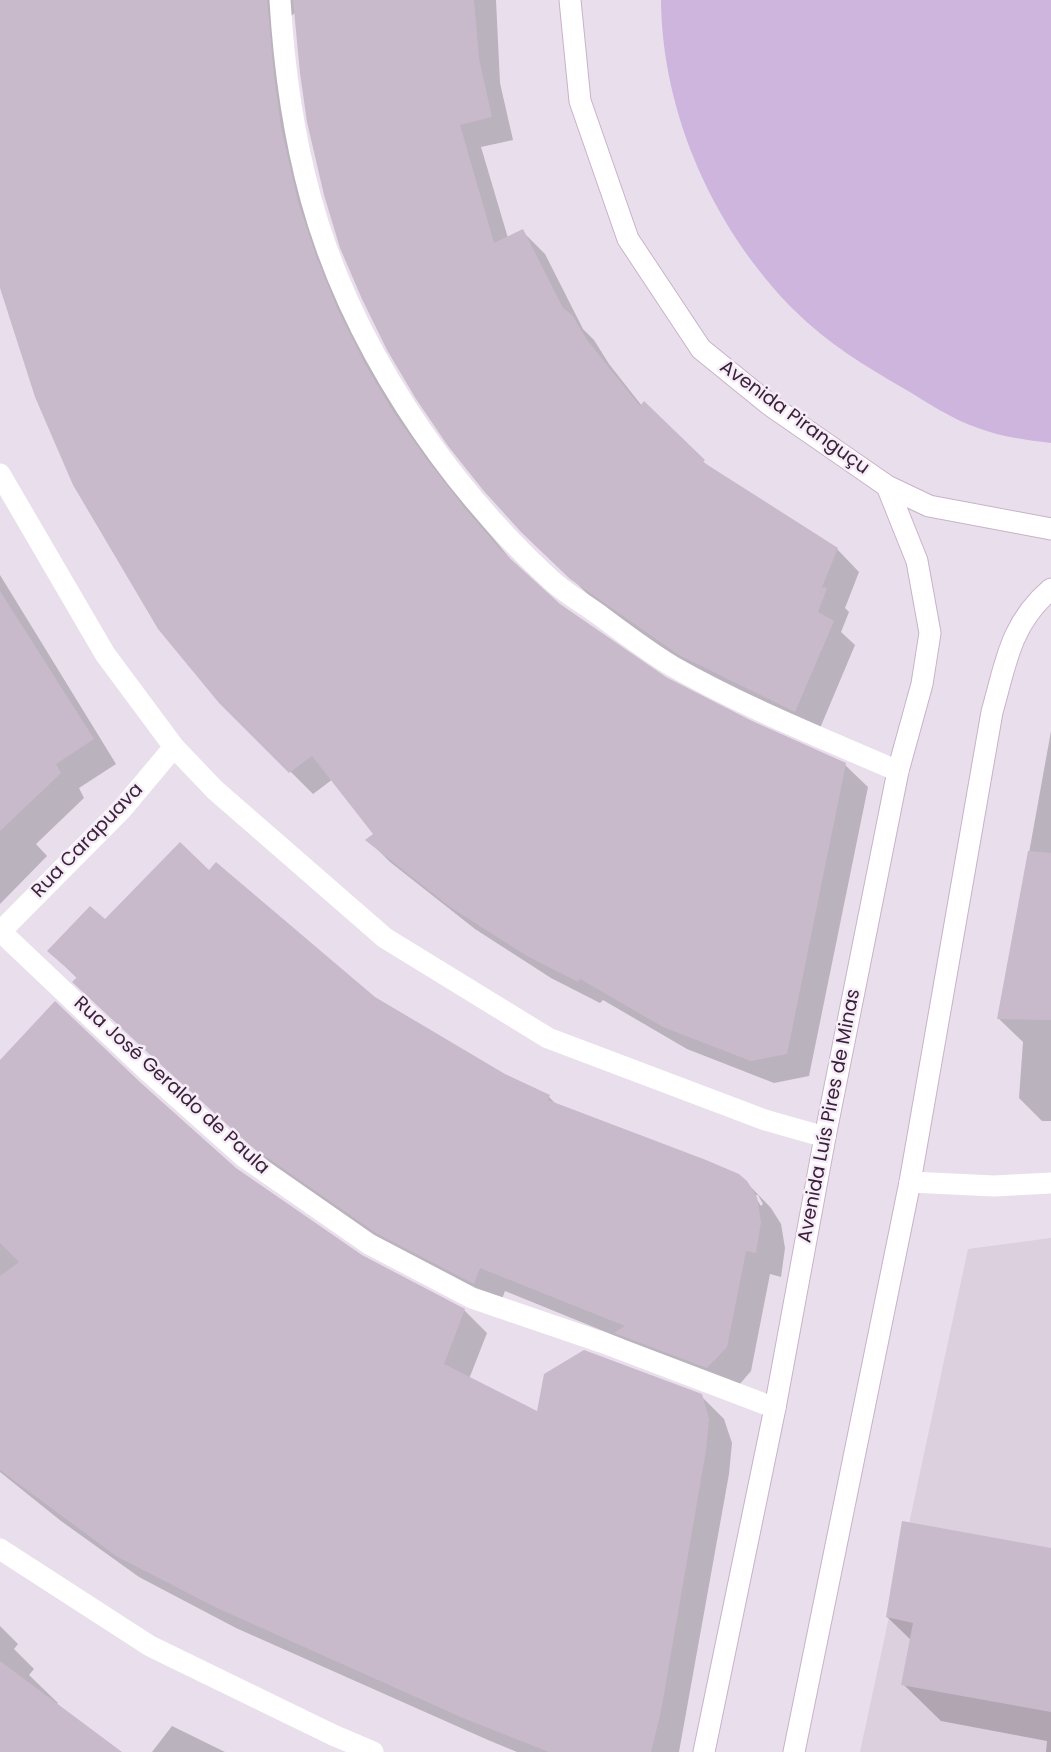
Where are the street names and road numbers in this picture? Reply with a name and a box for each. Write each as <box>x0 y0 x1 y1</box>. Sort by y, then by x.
street label: Avenida Piranguçu <box>715 356 873 480</box>
street label: Rua Carapuava <box>28 779 148 903</box>
street label: Avenida Luís Pires de Minas <box>794 987 866 1245</box>
street label: Rua José Geraldo de Paula <box>69 992 273 1180</box>

